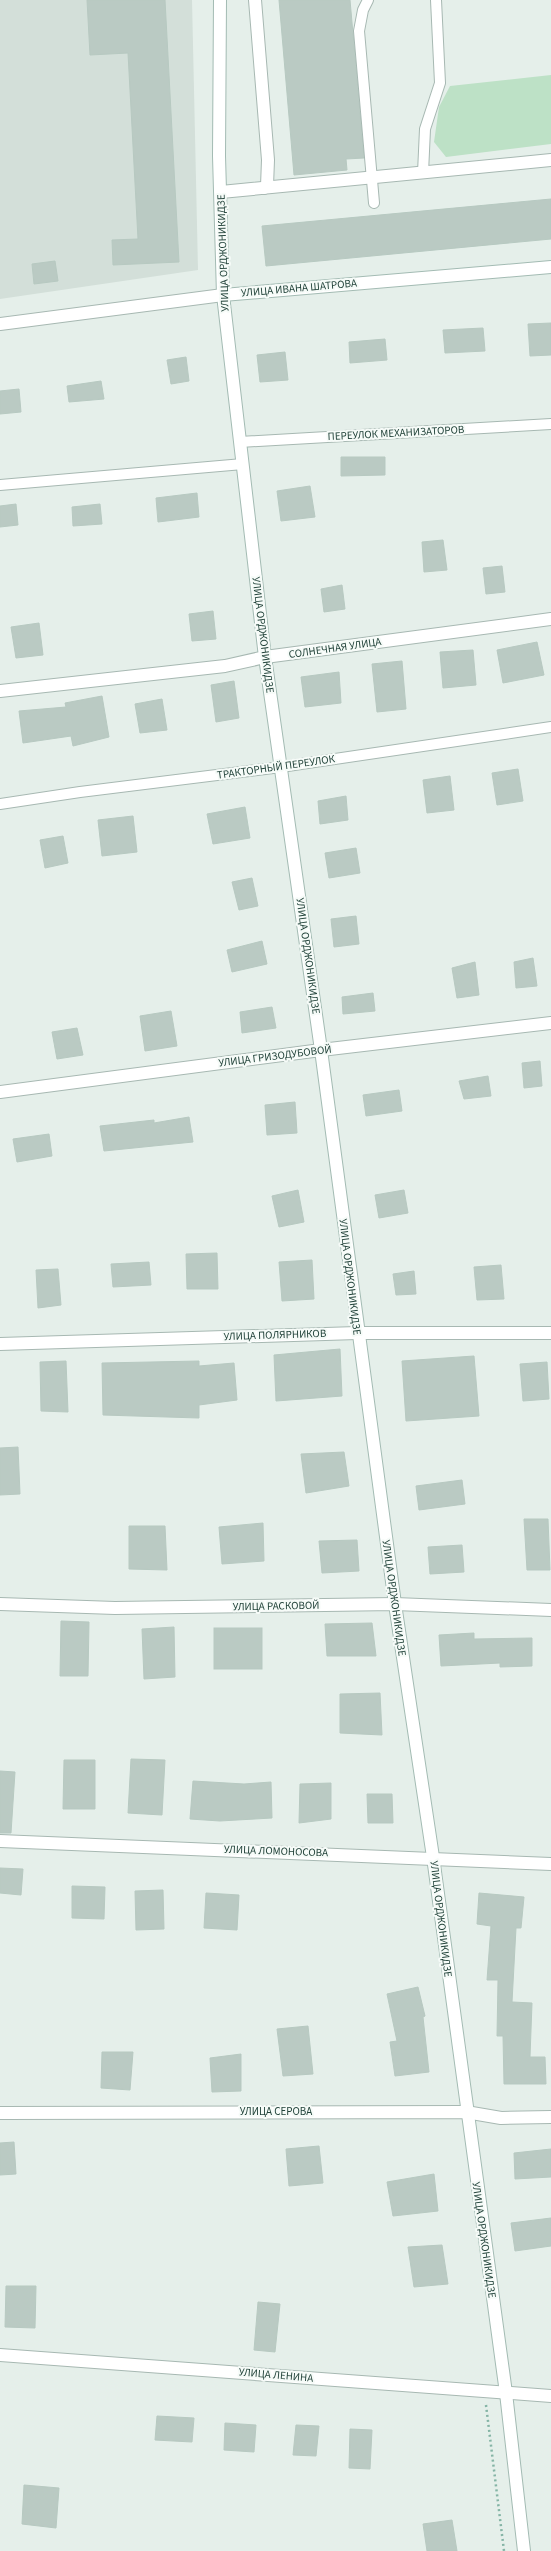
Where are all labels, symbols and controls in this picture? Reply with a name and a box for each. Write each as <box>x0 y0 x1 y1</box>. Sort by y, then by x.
street label: УЛИЦА ОРДЖОНИКИДЗЕ <box>213 194 233 312</box>
street label: УЛИЦА ИВАНА ШАТРОВА <box>240 275 358 301</box>
street label: ПЕРЕУЛОК МЕХАНИЗАТОРОВ <box>327 422 465 444</box>
street label: УЛИЦА ОРДЖОНИКИДЗЕ <box>248 576 278 694</box>
street label: СОЛНЕЧНАЯ УЛИЦА <box>288 634 382 662</box>
street label: ТРАКТОРНЫЙ ПЕРЕУЛОК <box>216 751 337 783</box>
street label: УЛИЦА ОРДЖОНИКИДЗЕ <box>292 897 324 1015</box>
street label: УЛИЦА ГРИЗОДУБОВОЙ <box>218 1042 332 1070</box>
street label: УЛИЦА ОРДЖОНИКИДЗЕ <box>335 1218 365 1336</box>
street label: УЛИЦА ПОЛЯРНИКОВ <box>223 1326 327 1344</box>
street label: УЛИЦА ОРДЖОНИКИДЗЕ <box>378 1539 410 1657</box>
street label: УЛИЦА РАСКОВОЙ <box>233 1598 319 1614</box>
street label: УЛИЦА ЛОМОНОСОВА <box>224 1842 328 1860</box>
street label: УЛИЦА ОРДЖОНИКИДЗЕ <box>426 1860 456 1978</box>
street label: УЛИЦА СЕРОВА <box>240 2104 312 2119</box>
street label: УЛИЦА ОРДЖОНИКИДЗЕ <box>468 2181 500 2299</box>
street label: УЛИЦА ЛЕНИНА <box>238 2364 314 2386</box>

